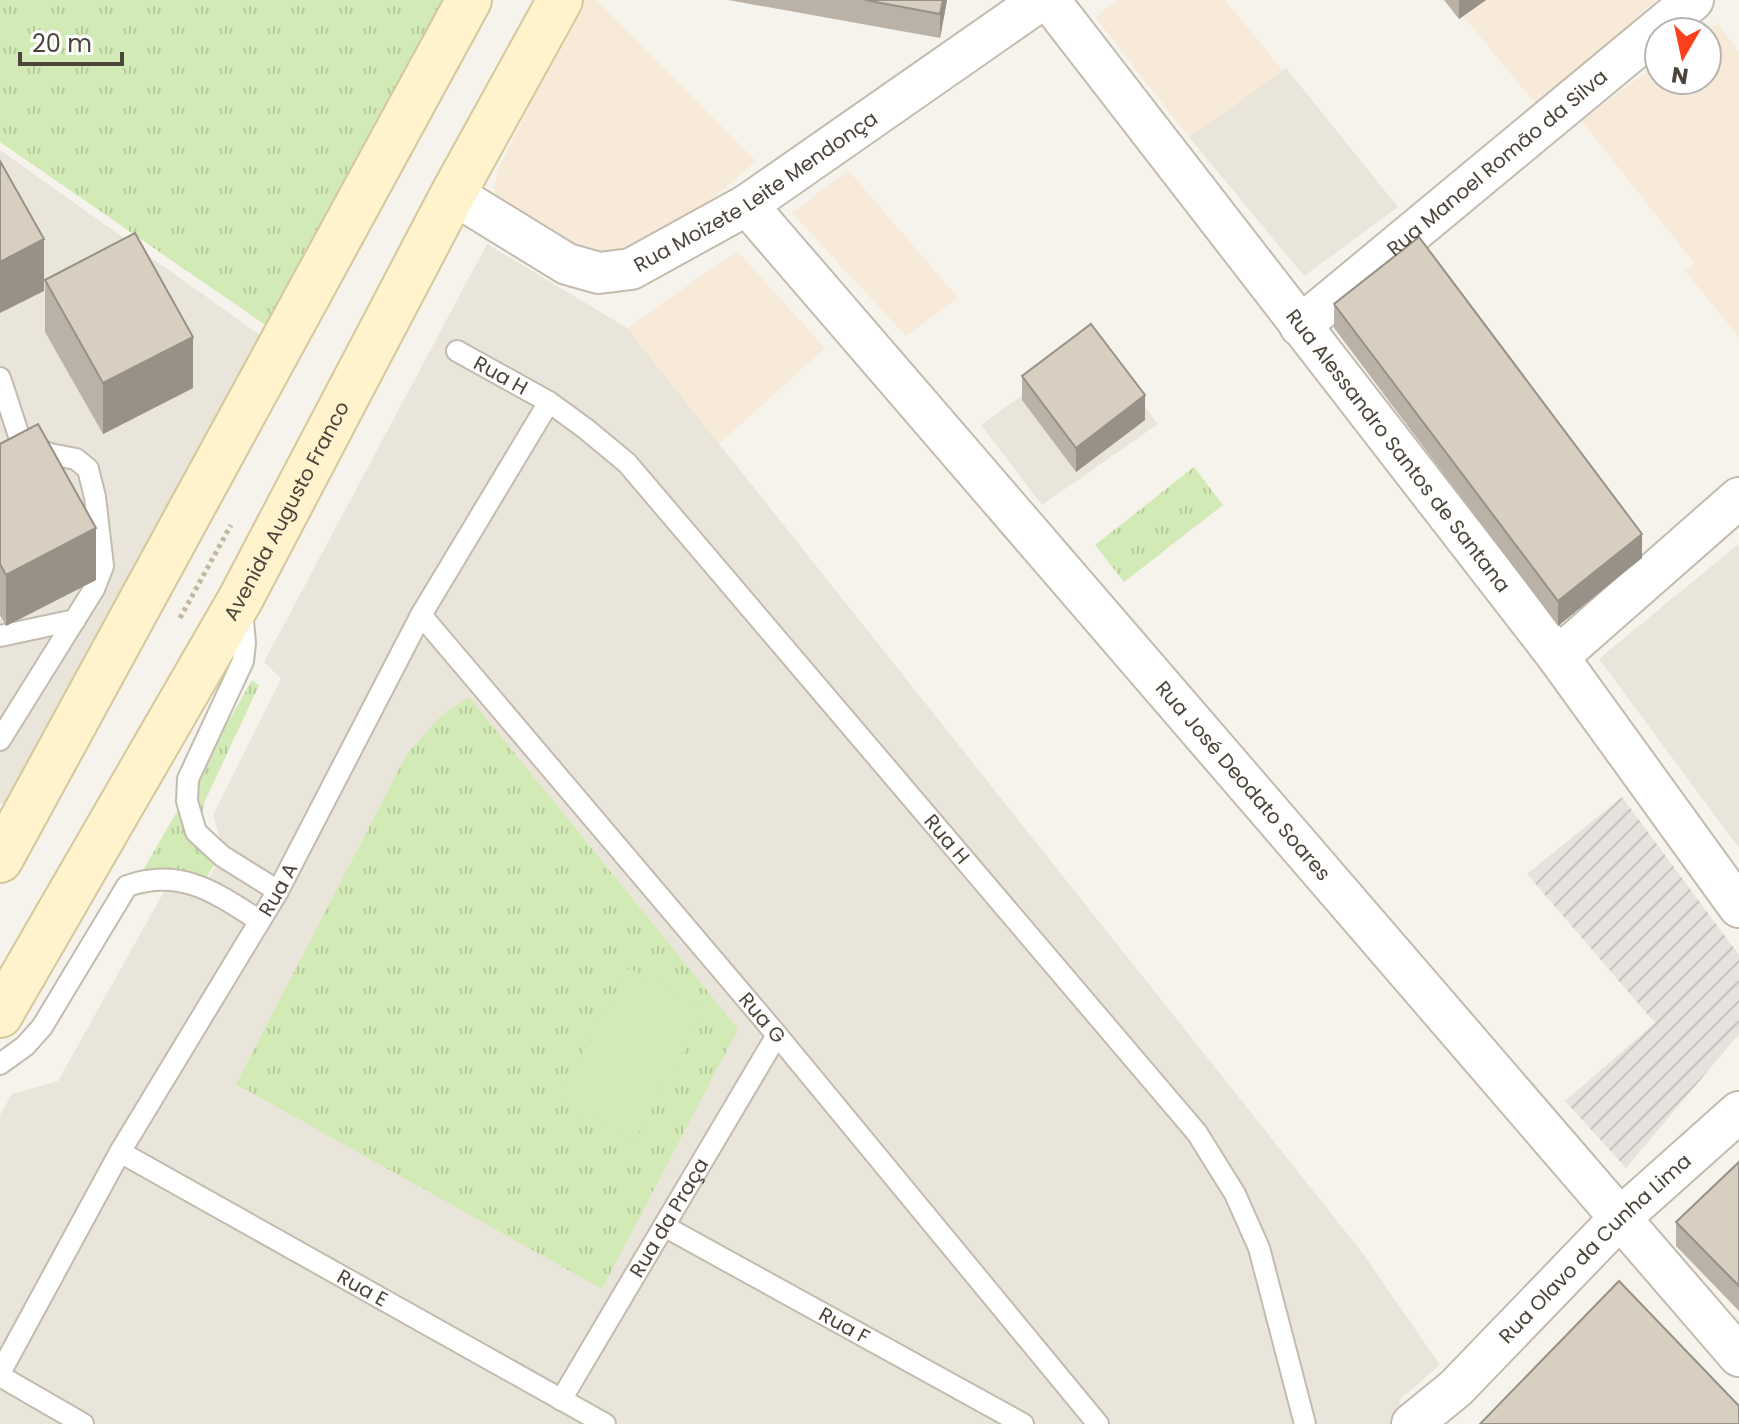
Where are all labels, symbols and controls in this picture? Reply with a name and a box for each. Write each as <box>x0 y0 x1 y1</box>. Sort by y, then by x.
scale bar <box>20 16 122 66</box>
north arrow <box>1643 16 1723 96</box>
text: 20 m <box>32 27 92 60</box>
text: N <box>1669 59 1691 92</box>
street label: Rua Manoel Romão da Silva <box>1381 63 1613 262</box>
street label: Rua Moizete Leite Mendonça <box>629 104 883 279</box>
street label: Rua Alessandro Santos de Santana <box>1279 303 1517 598</box>
street label: Rua H <box>469 349 533 401</box>
street label: Avenida Augusto Franco <box>217 396 356 626</box>
street label: Rua José Deodato Soares <box>1149 675 1337 887</box>
street label: Rua H <box>918 808 976 870</box>
street label: Rua A <box>252 858 304 922</box>
street label: Rua G <box>733 986 792 1049</box>
street label: Rua Olavo da Cunha Lima <box>1492 1147 1697 1349</box>
street label: Rua da Praça <box>623 1153 715 1283</box>
street label: Rua E <box>332 1263 393 1313</box>
street label: Rua F <box>814 1300 875 1351</box>

